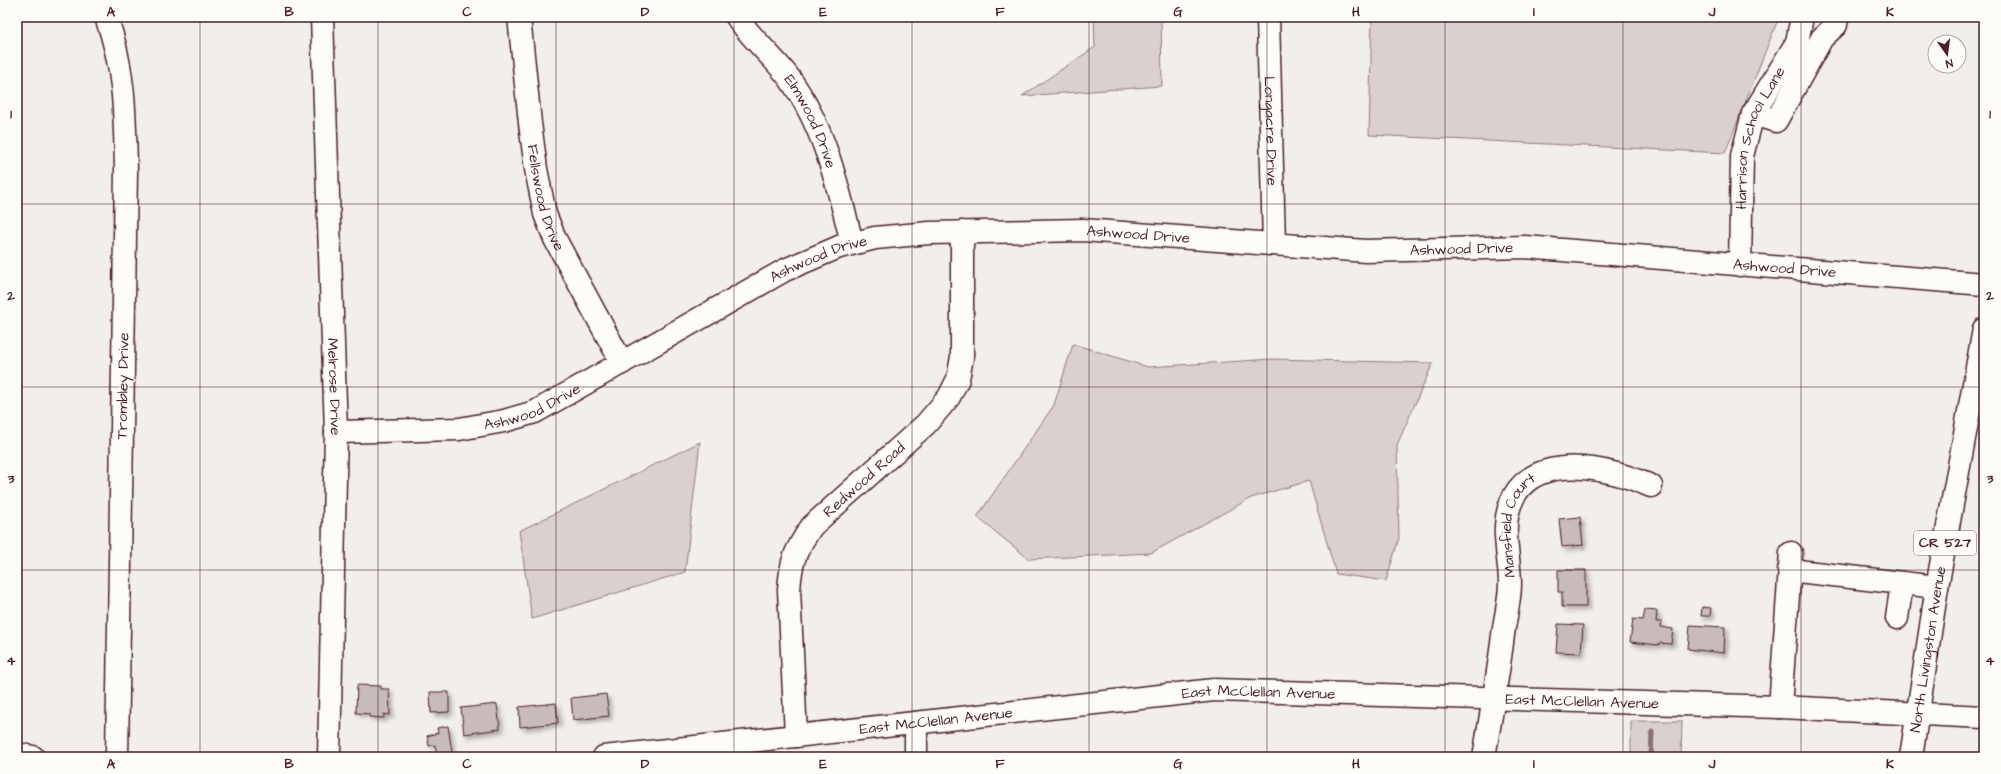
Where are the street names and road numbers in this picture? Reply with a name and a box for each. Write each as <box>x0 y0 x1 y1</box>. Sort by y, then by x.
street label: Harrison School Lane <box>1731 63 1790 209</box>
street label: Elmwood Drive <box>779 70 842 171</box>
street label: Longacre Drive <box>1259 76 1283 186</box>
street label: Fellswood Drive <box>522 143 570 255</box>
street label: Ashwood Drive <box>1086 220 1191 248</box>
street label: Ashwood Drive <box>766 230 869 287</box>
street label: Ashwood Drive <box>1410 237 1514 260</box>
street label: Ashwood Drive <box>1732 253 1837 283</box>
street label: Trombley Drive <box>112 332 135 440</box>
street label: Melrose Drive <box>322 338 347 436</box>
street label: Ashwood Drive <box>482 378 584 435</box>
street label: Redwood Road <box>818 437 910 522</box>
street label: Mansfield Court <box>1495 467 1539 579</box>
road number: CR 527 <box>1914 531 1976 555</box>
street label: North Livingston Avenue <box>1904 564 1951 734</box>
street label: East McClellan Avenue <box>1180 679 1336 704</box>
street label: East McClellan Avenue <box>1505 688 1659 714</box>
street label: East McClellan Avenue <box>858 702 1014 739</box>

